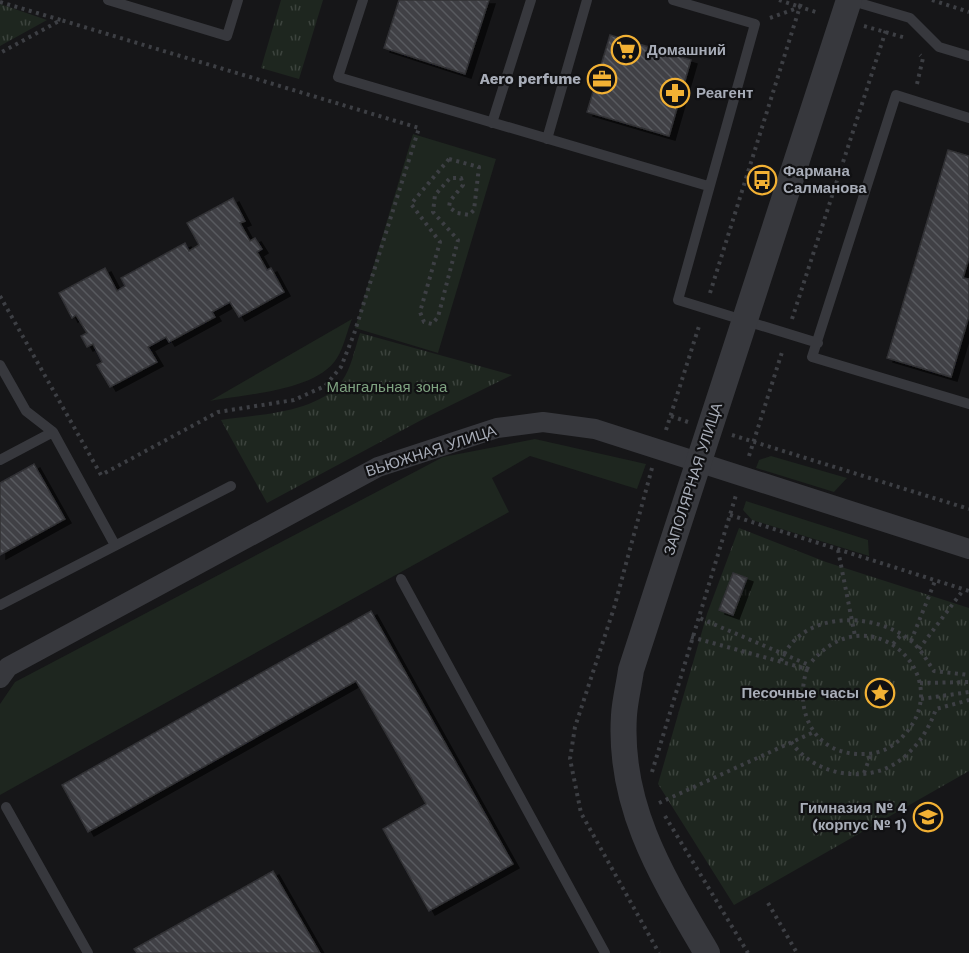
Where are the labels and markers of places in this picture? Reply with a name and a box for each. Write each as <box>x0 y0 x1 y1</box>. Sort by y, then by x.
supermarket icon: Домашний <box>610 34 642 66</box>
place label: Домашний <box>647 41 726 59</box>
office icon: Aero perfume <box>586 63 618 95</box>
place label: Aero perfume <box>480 70 581 88</box>
pharmacy icon: Реагент <box>659 77 691 109</box>
place label: Реагент <box>696 84 753 102</box>
place label: Фармана Салманова <box>783 162 867 197</box>
bus stop icon: Фармана Салманова <box>746 164 778 196</box>
place icon: Песочные часы <box>864 677 896 709</box>
place label: Песочные часы <box>742 684 859 702</box>
place label: Гимназия № 4 (корпус № 1) <box>800 799 907 834</box>
school or university icon: Гимназия № 4 (корпус № 1) <box>912 801 944 833</box>

